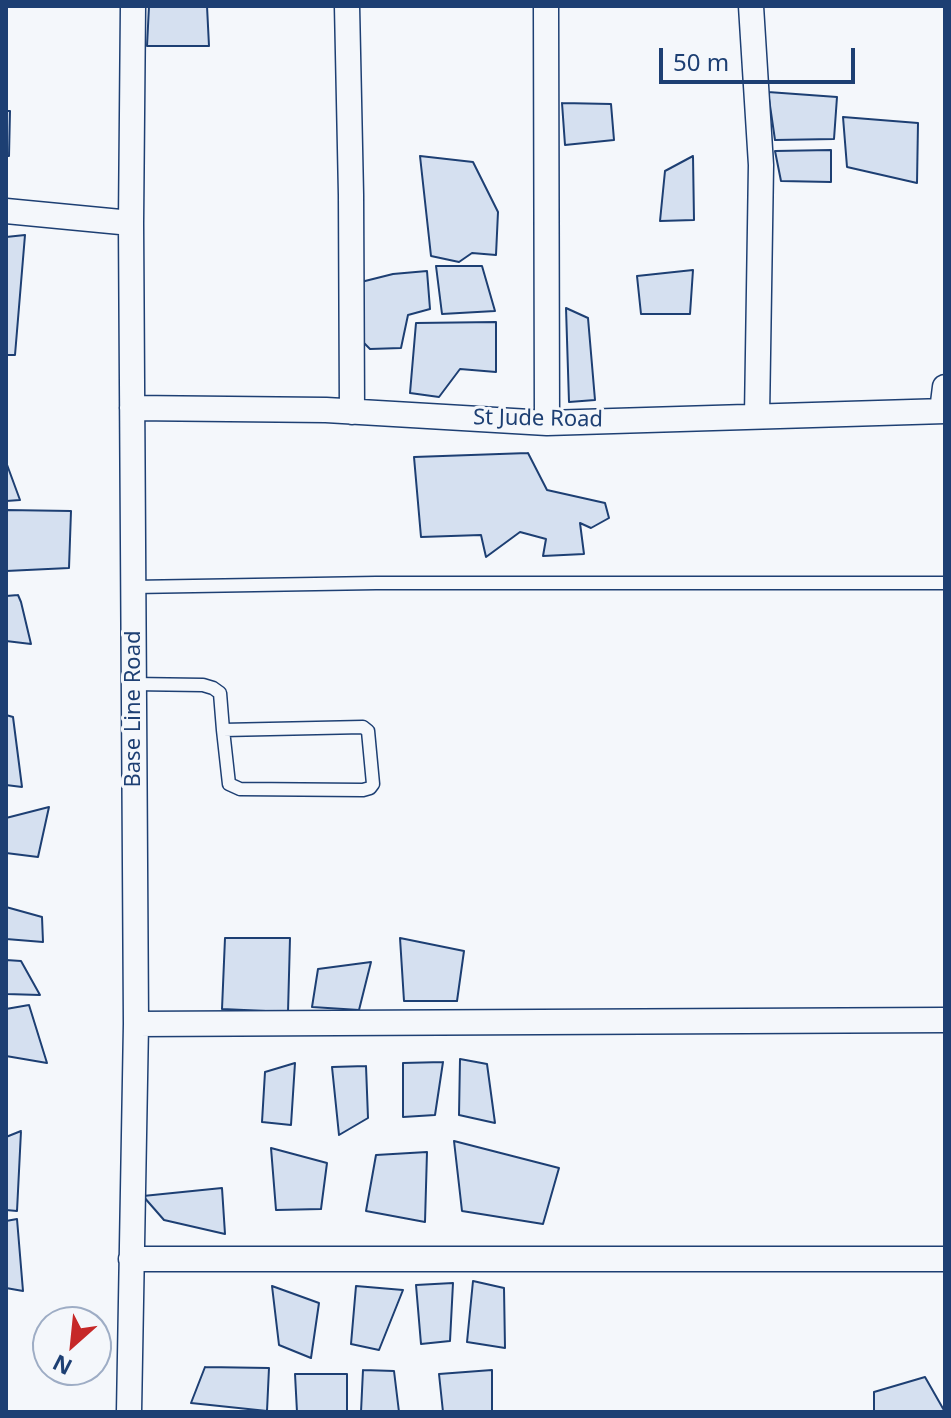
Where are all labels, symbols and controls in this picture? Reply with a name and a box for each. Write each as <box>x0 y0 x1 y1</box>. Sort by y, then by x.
scale bar <box>663 32 859 82</box>
text: 50 m <box>673 45 729 78</box>
street label: St Jude Road <box>473 405 603 433</box>
street label: Base Line Road <box>121 630 147 788</box>
north arrow <box>32 1306 112 1386</box>
text: N <box>47 1348 77 1383</box>

